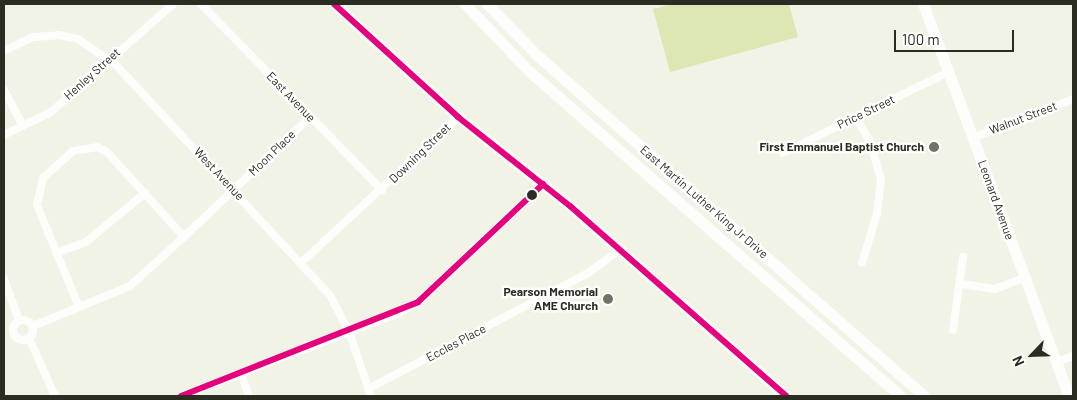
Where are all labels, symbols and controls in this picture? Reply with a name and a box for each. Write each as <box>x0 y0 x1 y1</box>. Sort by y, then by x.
scale bar <box>897 20 1017 52</box>
text: 100 m <box>902 30 940 48</box>
street label: Henley Street <box>61 45 123 103</box>
street label: East Avenue <box>264 69 318 125</box>
street label: Price Street <box>835 92 897 132</box>
street label: Walnut Street <box>987 99 1059 137</box>
street label: Downing Street <box>386 120 454 186</box>
street label: Moon Place <box>246 127 298 179</box>
place label: First Emmanuel Baptist Church <box>759 140 924 154</box>
marker: First Emmanuel Baptist Church <box>928 141 940 153</box>
street label: East Martin Luther King Jr Drive <box>637 143 771 261</box>
street label: West Avenue <box>191 145 247 203</box>
street label: Leonard Avenue <box>975 158 1017 242</box>
unlabelled marker <box>527 190 537 200</box>
place label: Pearson Memorial AME Church <box>503 285 598 313</box>
marker: Pearson Memorial AME Church <box>602 293 614 305</box>
street label: Eccles Place <box>424 321 488 365</box>
north arrow <box>1007 330 1057 380</box>
text: N <box>1008 354 1027 369</box>

